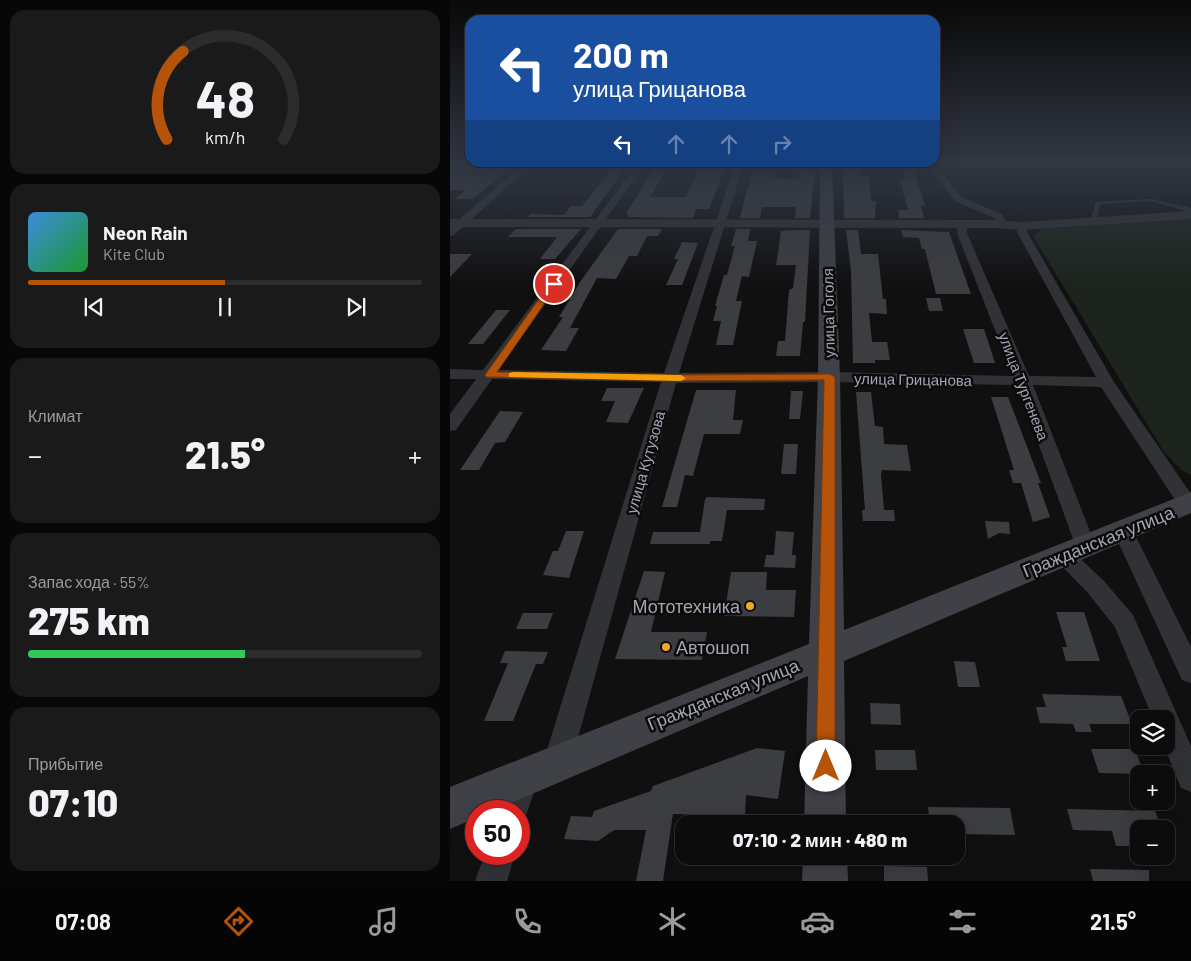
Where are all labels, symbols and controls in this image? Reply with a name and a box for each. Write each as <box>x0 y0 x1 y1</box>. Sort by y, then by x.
text: 200 m <box>573 33 669 75</box>
icon: left <box>490 35 555 100</box>
text: 48 <box>195 66 255 128</box>
text: улица Грицанова <box>573 75 746 101</box>
text: km/h <box>205 126 245 148</box>
icon: left <box>609 130 637 158</box>
icon: ahead <box>662 130 690 158</box>
icon: ahead <box>715 130 743 158</box>
icon: right <box>768 130 796 158</box>
text: Neon Rain <box>103 221 188 244</box>
text: Kite Club <box>103 244 165 263</box>
pin <box>533 263 575 305</box>
street label: улица Гоголя <box>818 268 838 358</box>
icon: arrive <box>540 270 568 298</box>
icon: previous <box>80 293 108 321</box>
icon: pause <box>211 293 239 321</box>
icon: next <box>342 293 370 321</box>
street label: улица Тургенева <box>995 329 1053 443</box>
street label: улица Грицанова <box>854 369 973 389</box>
text: Климат <box>28 406 82 425</box>
street label: улица Кутузова <box>622 408 668 516</box>
text: 21.5° <box>185 431 265 477</box>
text: − <box>28 438 42 472</box>
text: + <box>408 438 422 472</box>
street label: Гражданская улица <box>1019 500 1178 581</box>
text: Запас хода · 55% <box>28 572 150 591</box>
place label: Мототехника <box>633 595 741 617</box>
text: 275 km <box>28 597 150 643</box>
marker: Мототехника <box>744 600 756 612</box>
place label: Автошоп <box>676 636 749 658</box>
marker: Автошоп <box>660 641 672 653</box>
street label: Гражданская улица <box>644 653 803 734</box>
map controls <box>1130 710 1175 865</box>
button: layers <box>1130 710 1175 755</box>
position arrow <box>799 739 851 791</box>
text: Прибытие <box>28 754 103 773</box>
button: + <box>1130 765 1175 810</box>
text: 07:10 <box>28 779 118 825</box>
speed limit sign: 50 <box>465 800 530 865</box>
button: − <box>1130 820 1175 865</box>
text: 07:10 · 2 мин · 480 m <box>733 828 907 851</box>
icon: directions <box>221 904 256 939</box>
icon: music <box>366 904 401 939</box>
icon: phone <box>510 904 545 939</box>
icon: climate <box>655 904 690 939</box>
icon: car <box>800 904 835 939</box>
icon: filters <box>945 904 980 939</box>
text: 07:08 <box>55 908 111 934</box>
text: 21.5° <box>1090 908 1136 934</box>

